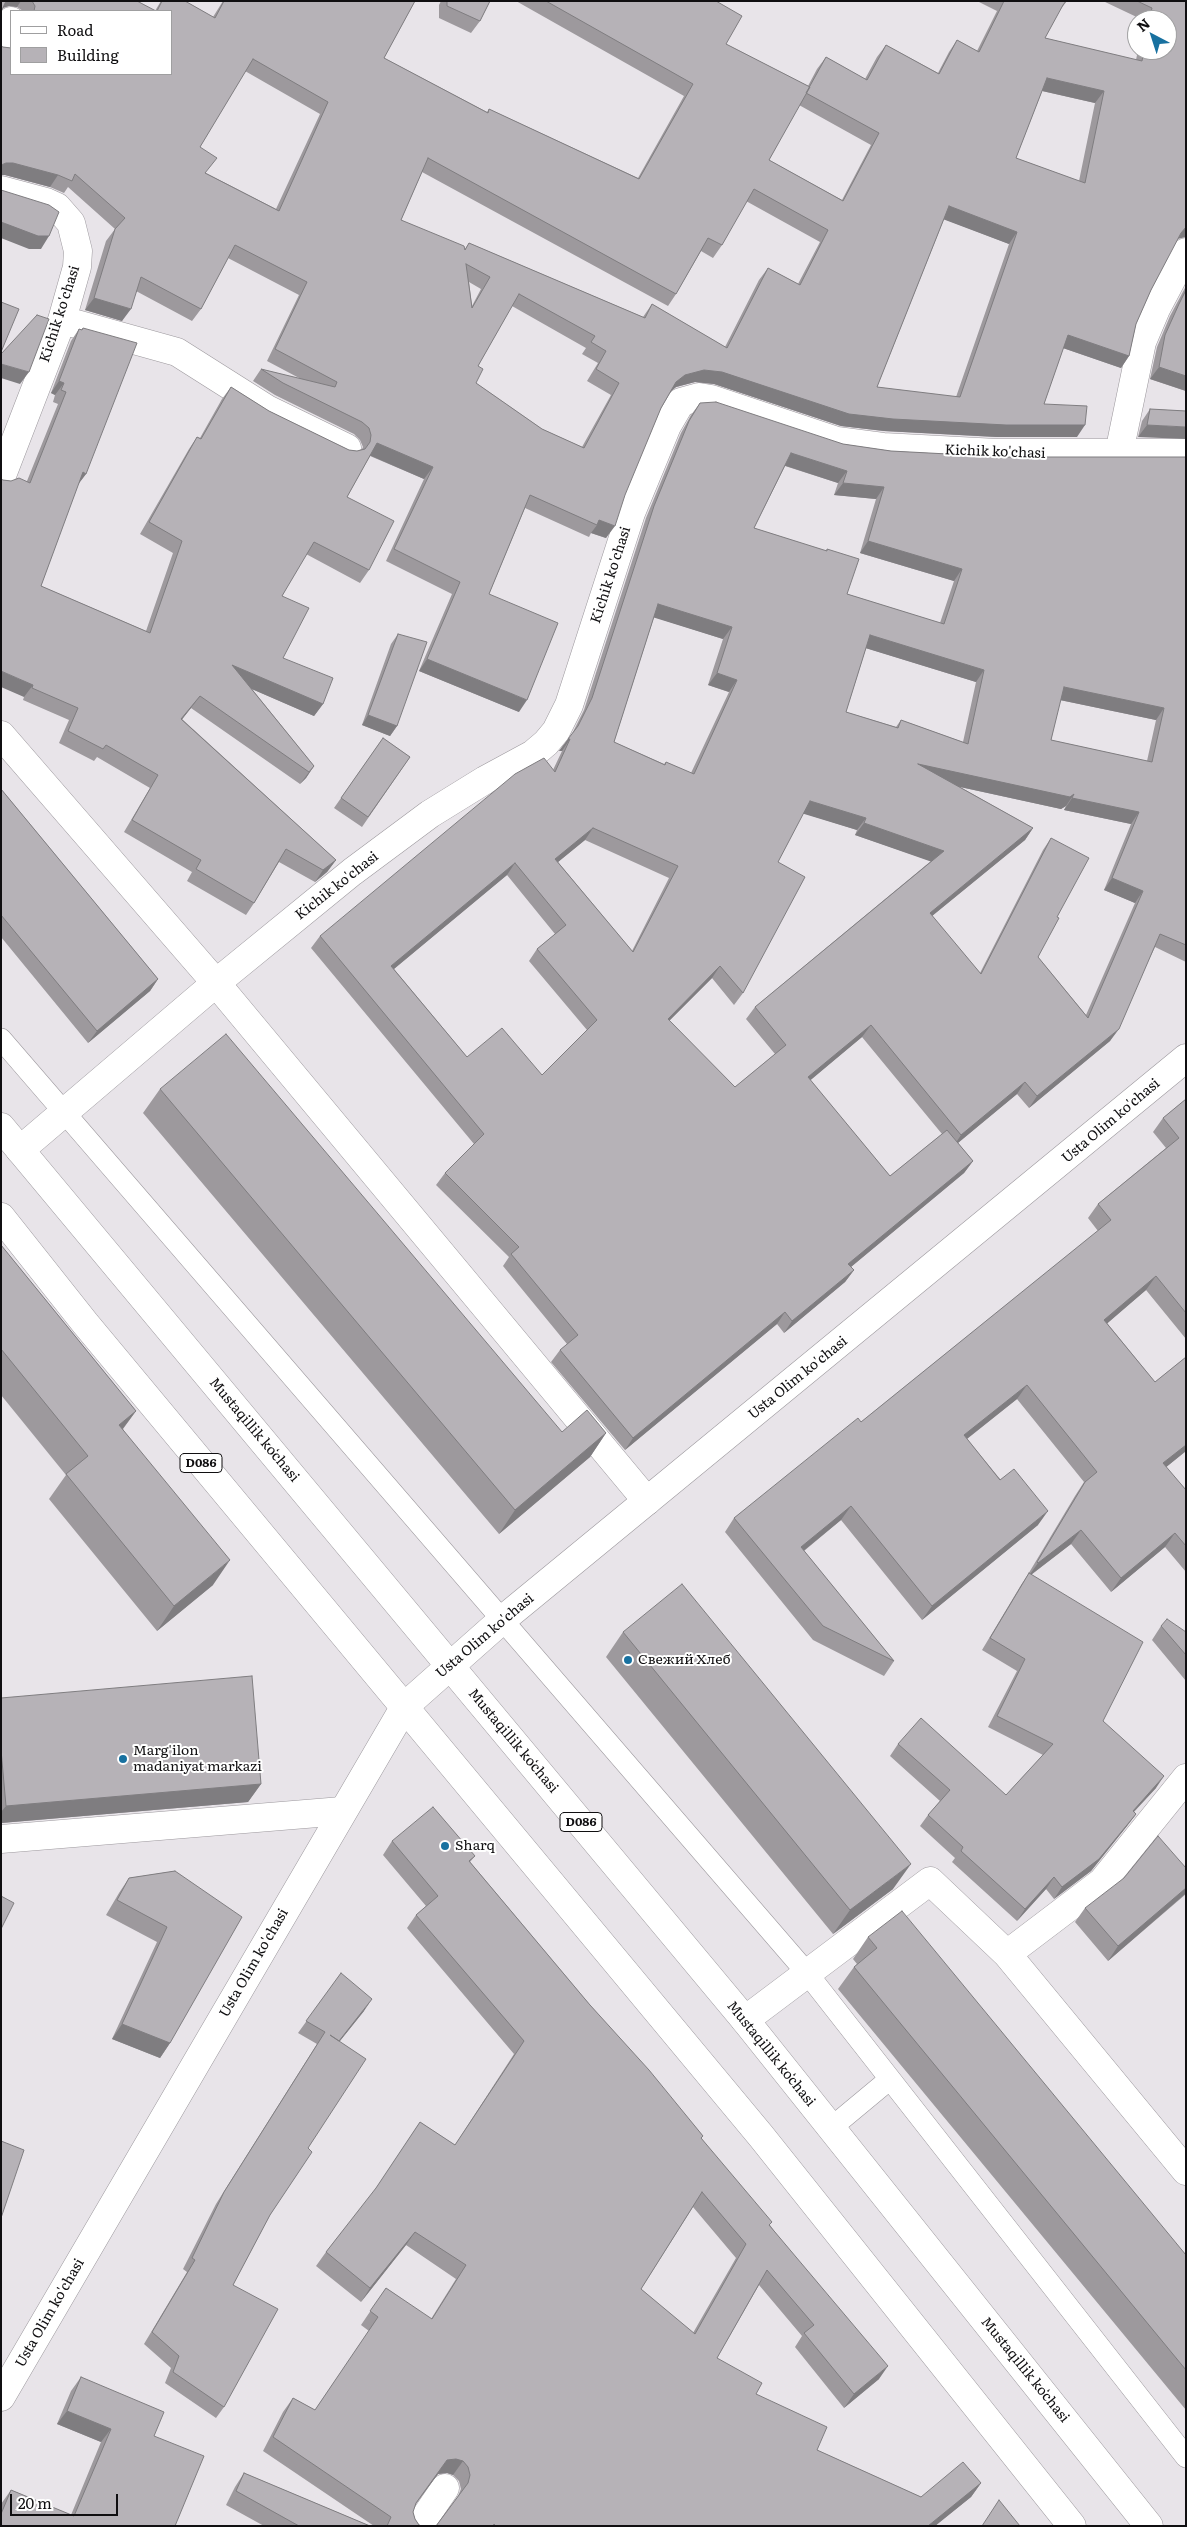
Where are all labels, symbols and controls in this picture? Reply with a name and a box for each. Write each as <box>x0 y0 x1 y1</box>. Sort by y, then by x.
legend <box>10 10 172 75</box>
north arrow <box>1127 10 1177 60</box>
text: N <box>1132 13 1154 36</box>
text: Road <box>57 18 93 41</box>
text: Building <box>57 43 119 66</box>
street label: Kichik ko'chasi <box>36 263 84 365</box>
street label: Kichik ko'chasi <box>944 442 1046 462</box>
street label: Kichik ko'chasi <box>587 524 635 626</box>
street label: Kichik ko'chasi <box>292 848 382 924</box>
street label: Usta Olim ko'chasi <box>1059 1075 1163 1167</box>
street label: Usta Olim ko'chasi <box>745 1333 851 1423</box>
street label: Mustaqillik koʻchasi <box>205 1374 303 1486</box>
road number: D086 <box>180 1454 222 1472</box>
street label: Usta Olim ko'chasi <box>433 1590 537 1682</box>
place label: Свежий Хлеб <box>638 1652 731 1668</box>
marker: Свежий Хлеб <box>622 1654 634 1666</box>
street label: Mustaqillik koʻchasi <box>464 1685 562 1797</box>
place label: Marg'ilon madaniyat markazi <box>133 1743 262 1775</box>
marker: Marg'ilon madaniyat markazi <box>117 1753 129 1765</box>
road number: D086 <box>560 1812 602 1831</box>
place label: Sharq <box>455 1838 495 1854</box>
marker: Sharq <box>439 1840 451 1852</box>
street label: Usta Olim ko'chasi <box>216 1906 292 2020</box>
street label: Mustaqillik koʻchasi <box>723 1998 819 2110</box>
street label: Usta Olim ko'chasi <box>12 2256 88 2370</box>
street label: Mustaqillik koʻchasi <box>977 2314 1073 2426</box>
scale bar <box>12 2484 120 2516</box>
text: 20 m <box>18 2491 52 2514</box>

